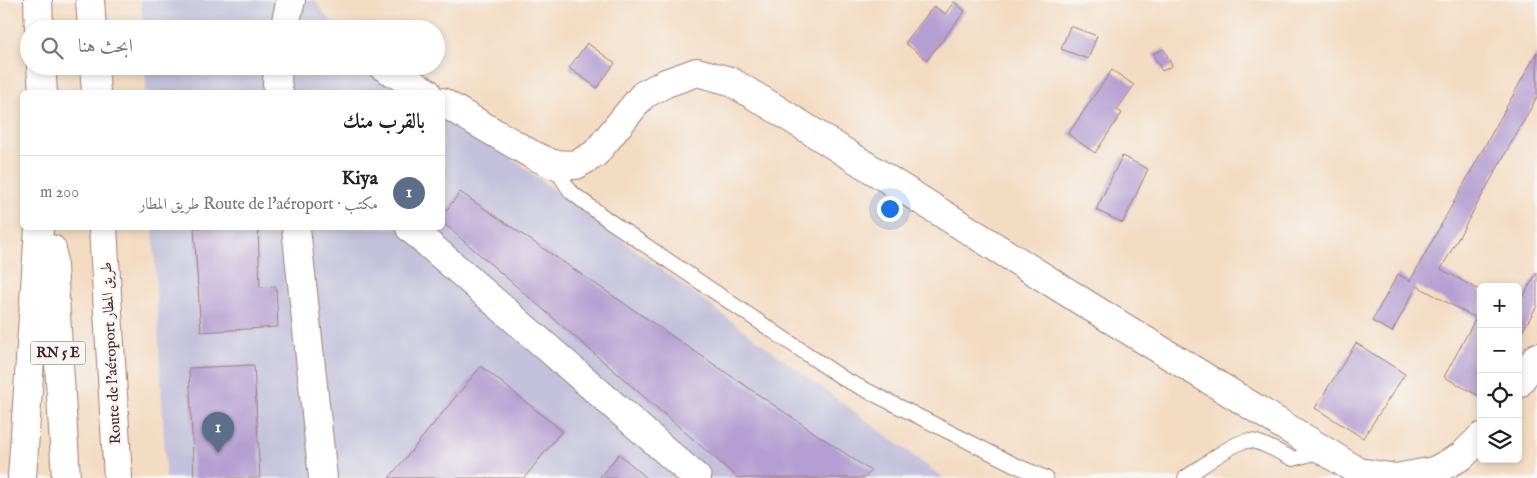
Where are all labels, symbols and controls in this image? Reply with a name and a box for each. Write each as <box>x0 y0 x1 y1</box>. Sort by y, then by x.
search box <box>20 20 445 75</box>
icon: search <box>38 34 66 62</box>
text: ابحث هنا <box>78 35 133 59</box>
text: بالقرب منك <box>343 109 425 136</box>
text: Kiya <box>342 167 378 191</box>
text: 200 m <box>40 183 79 203</box>
text: 1 <box>406 183 412 203</box>
text: مكتب · Route de l'aéroport طريق المطار <box>139 195 378 215</box>
your location <box>877 196 903 222</box>
street label: Route de l'aéroport طريق المطار <box>97 261 125 445</box>
map controls <box>1477 283 1522 463</box>
button: + <box>1477 283 1522 328</box>
button: − <box>1477 328 1522 373</box>
road number: RN 5 E <box>30 342 86 364</box>
button: locate <box>1477 373 1522 418</box>
pin: 1 <box>202 412 234 453</box>
button: layers <box>1477 418 1522 463</box>

